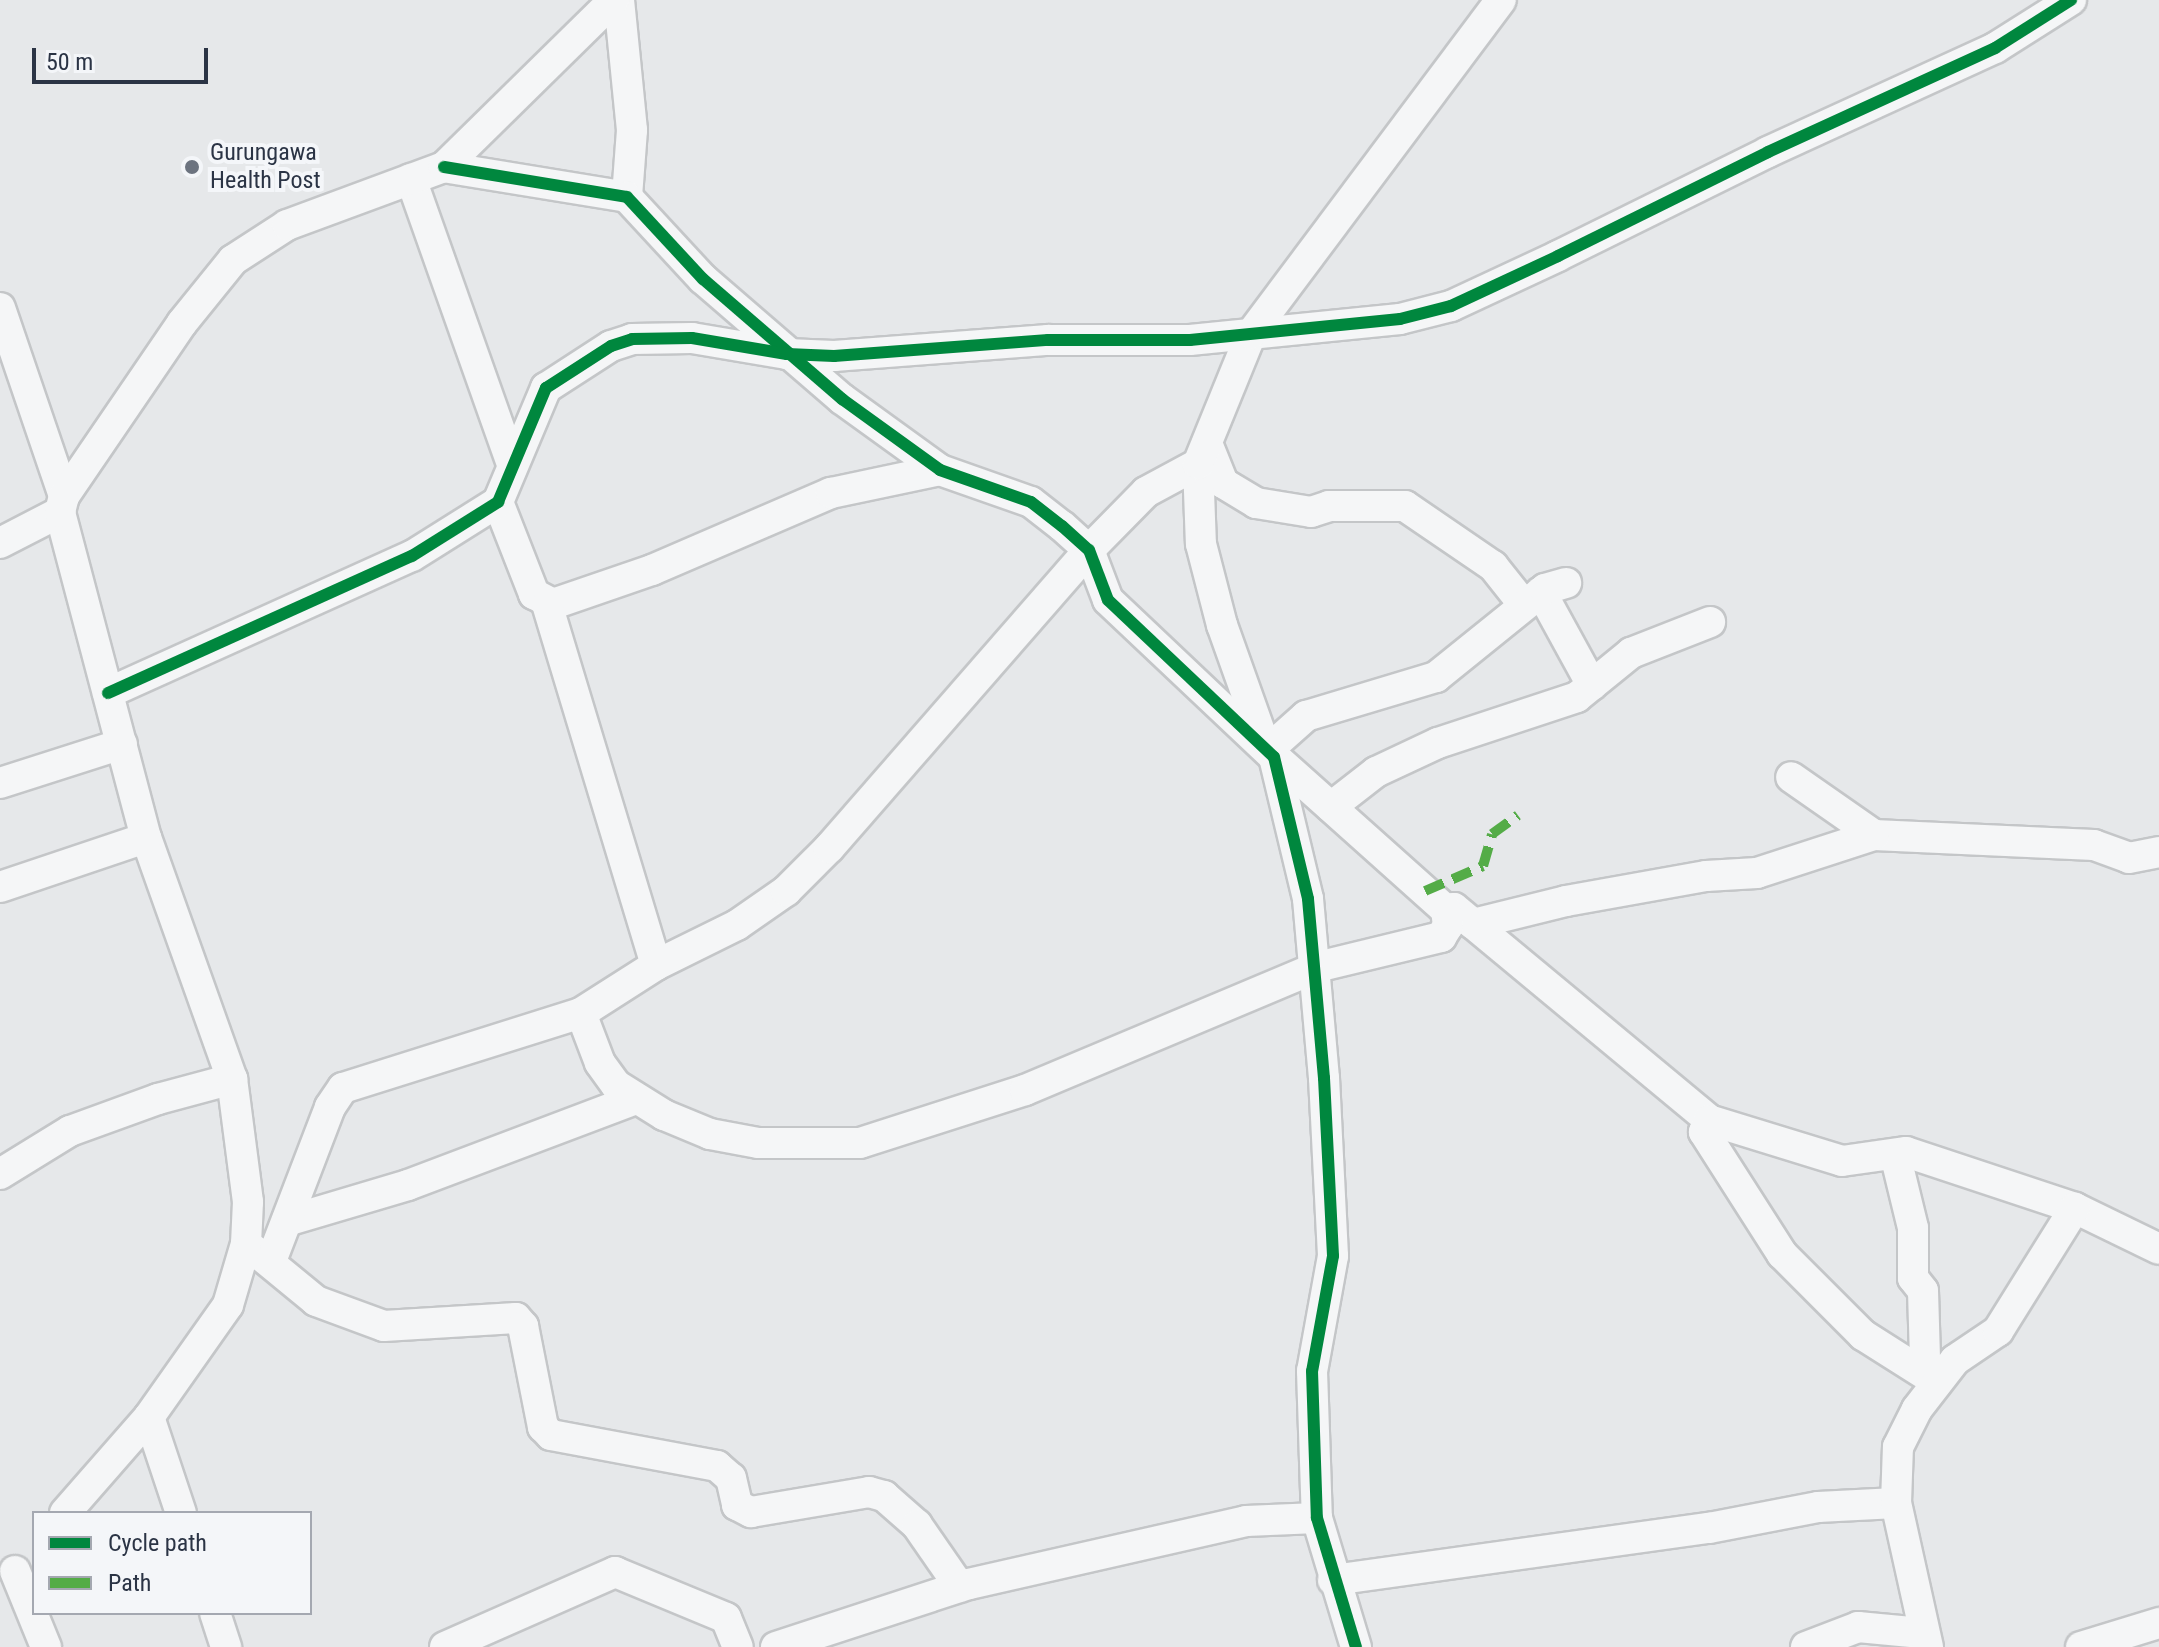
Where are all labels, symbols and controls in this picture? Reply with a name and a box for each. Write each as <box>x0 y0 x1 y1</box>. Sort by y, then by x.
scale bar <box>36 32 212 82</box>
text: 50 m <box>46 48 93 76</box>
place label: Gurungawa Health Post <box>210 139 321 195</box>
marker: Gurungawa Health Post <box>181 156 203 178</box>
legend <box>32 1511 312 1615</box>
text: Cycle path <box>108 1529 207 1557</box>
text: Path <box>108 1569 151 1597</box>

